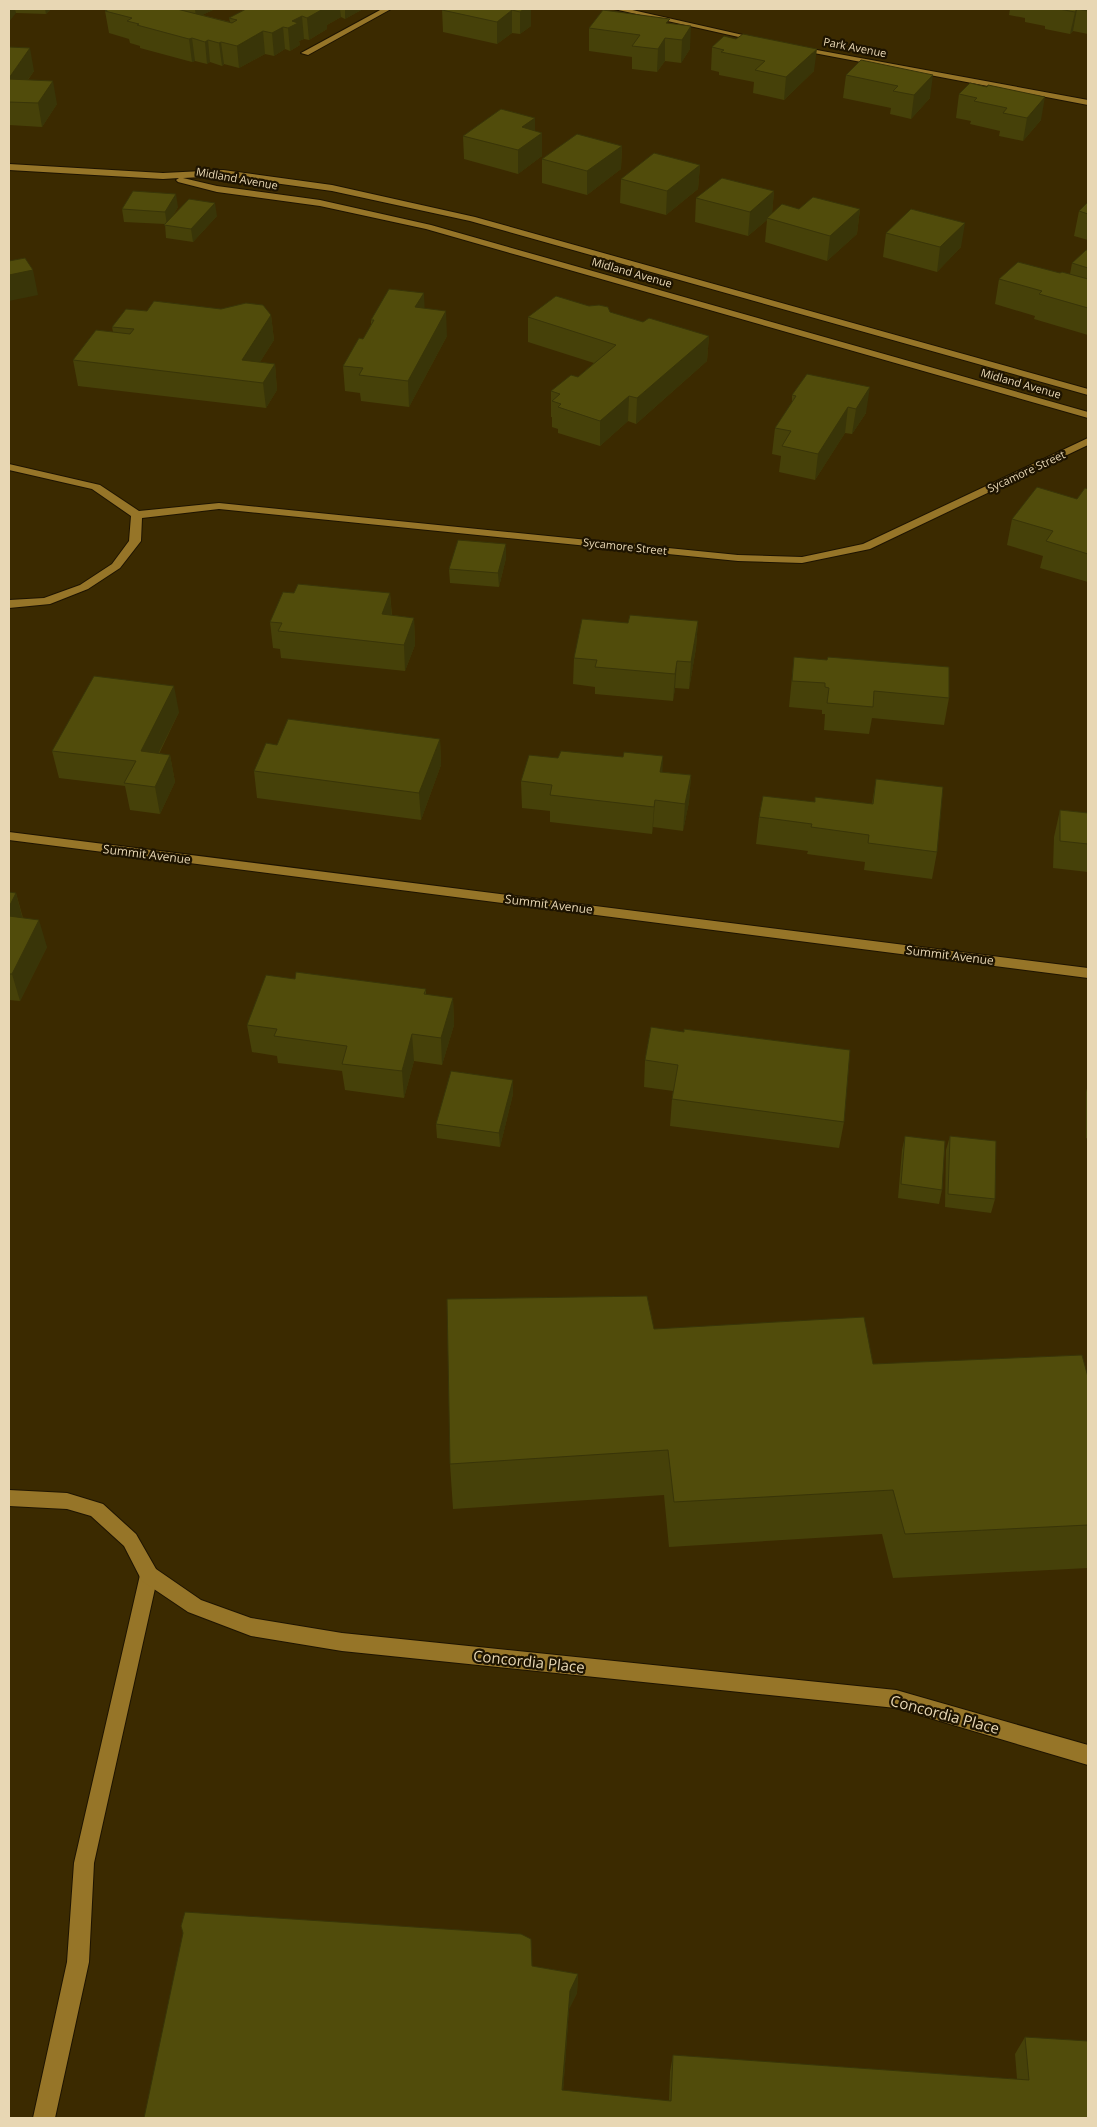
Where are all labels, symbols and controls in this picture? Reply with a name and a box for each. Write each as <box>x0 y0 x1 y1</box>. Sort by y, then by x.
street label: Park Avenue <box>822 34 888 60</box>
street label: Midland Avenue <box>195 163 279 193</box>
street label: Midland Avenue <box>590 253 674 291</box>
street label: Midland Avenue <box>979 364 1063 402</box>
street label: Sycamore Street <box>985 446 1067 496</box>
street label: Sycamore Street <box>582 534 668 558</box>
street label: Summit Avenue <box>102 840 192 868</box>
street label: Summit Avenue <box>504 890 594 918</box>
street label: Summit Avenue <box>905 941 995 969</box>
street label: Concordia Place <box>472 1645 586 1677</box>
street label: Concordia Place <box>888 1690 1002 1738</box>

